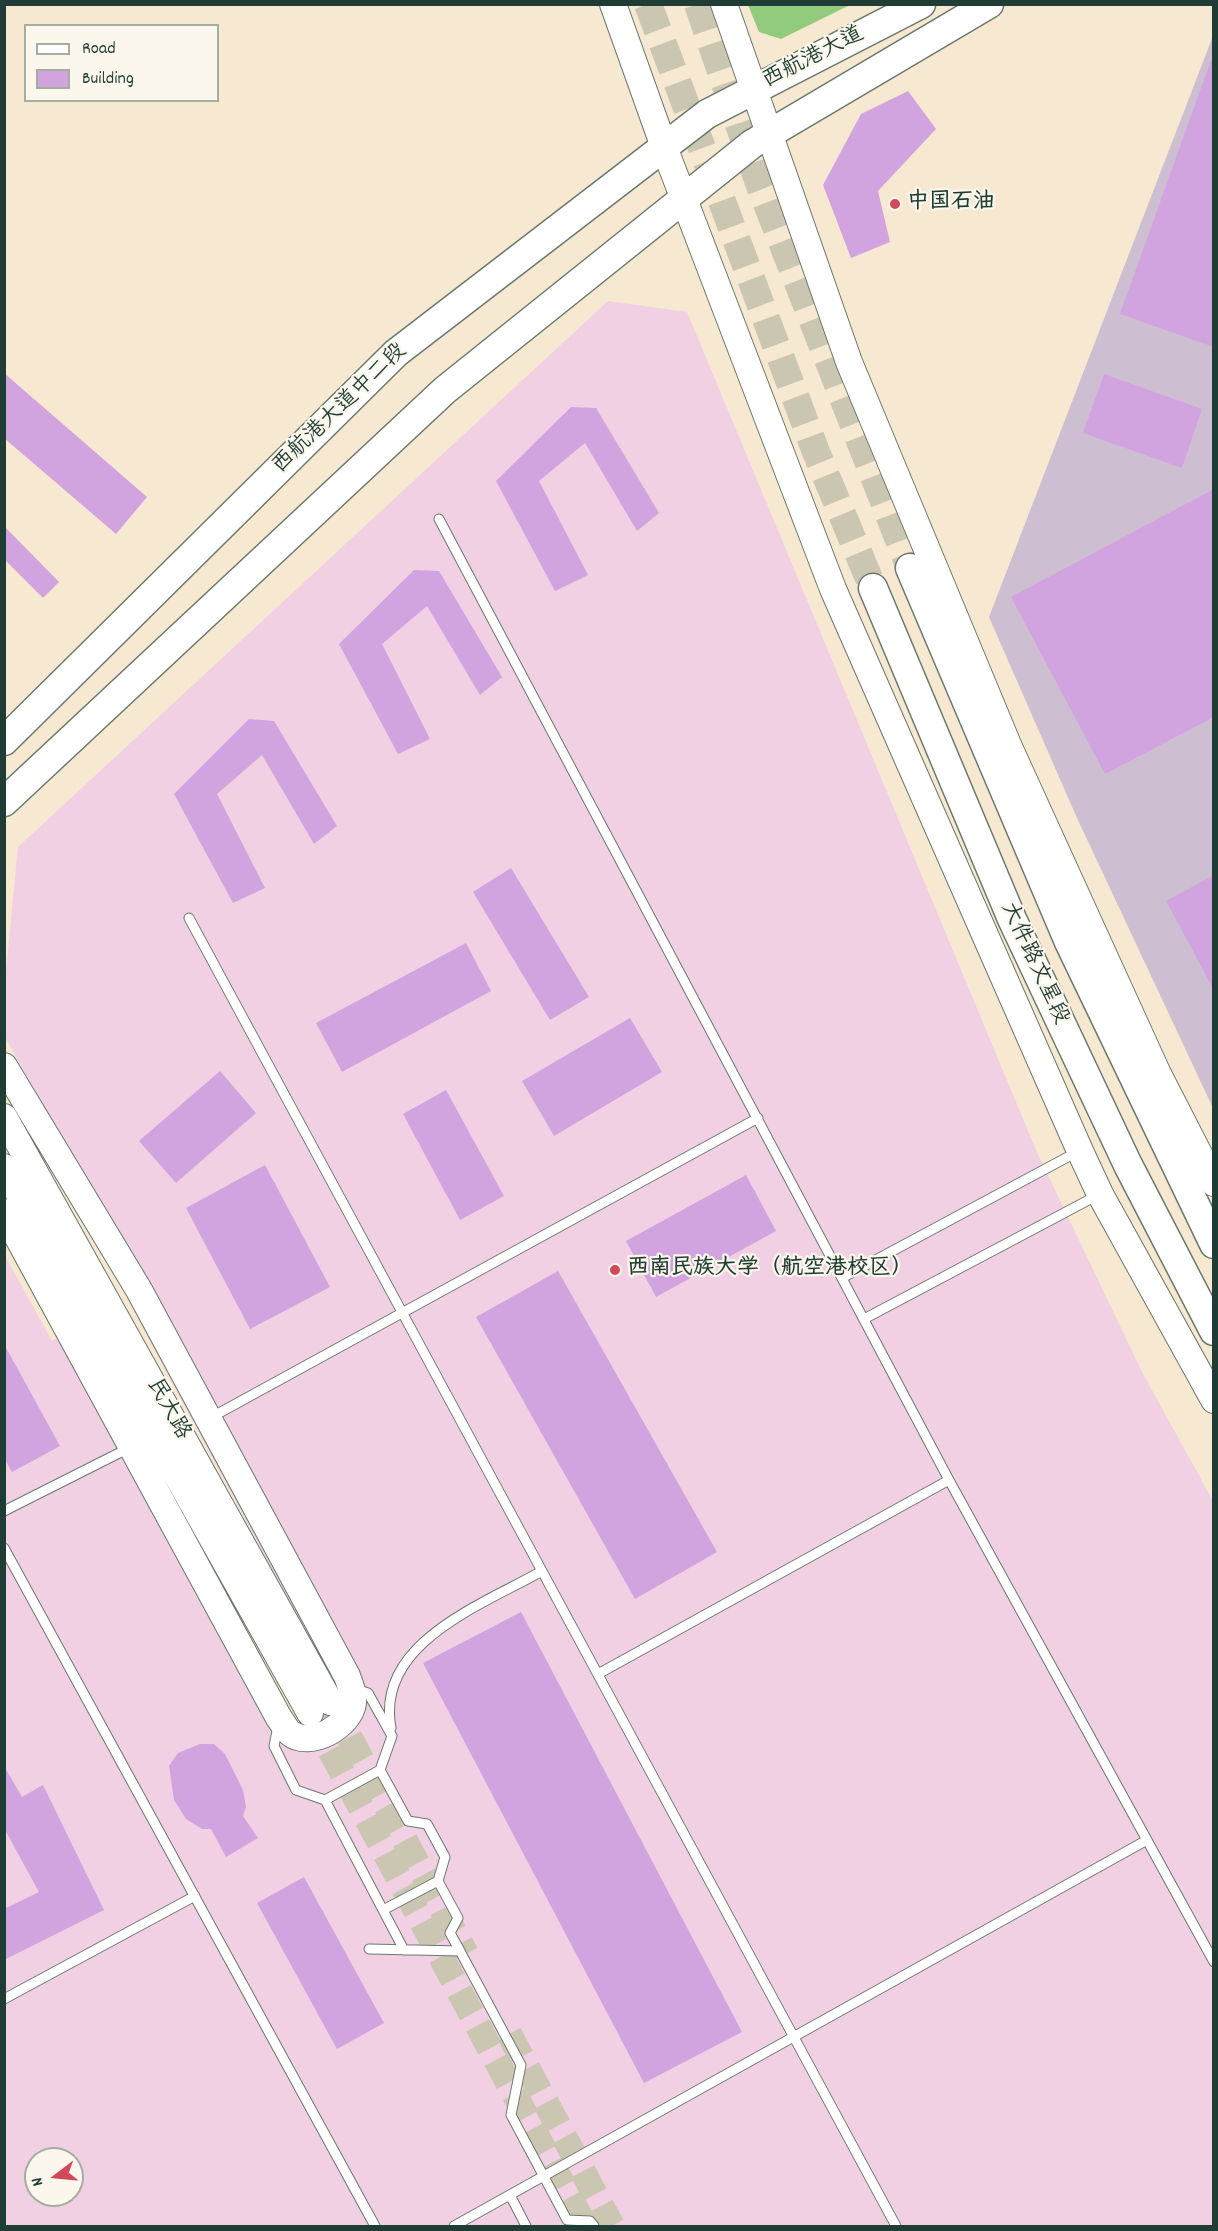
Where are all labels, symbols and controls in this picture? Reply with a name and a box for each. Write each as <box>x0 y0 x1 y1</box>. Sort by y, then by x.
street label: 西航港大道 <box>759 22 869 96</box>
legend <box>24 24 219 102</box>
text: Road <box>82 37 116 62</box>
text: Building <box>82 67 134 92</box>
place label: 中国石油 <box>907 191 995 217</box>
marker: 中国石油 <box>888 197 902 211</box>
street label: 西航港大道中二段 <box>269 339 413 481</box>
street label: 大件路文星段 <box>993 899 1073 1029</box>
place label: 西南民族大学（航空港校区） <box>627 1257 913 1283</box>
marker: 西南民族大学（航空港校区） <box>608 1263 622 1277</box>
street label: 民大路 <box>139 1375 195 1445</box>
north arrow <box>24 2147 84 2207</box>
text: N <box>26 2175 50 2189</box>

